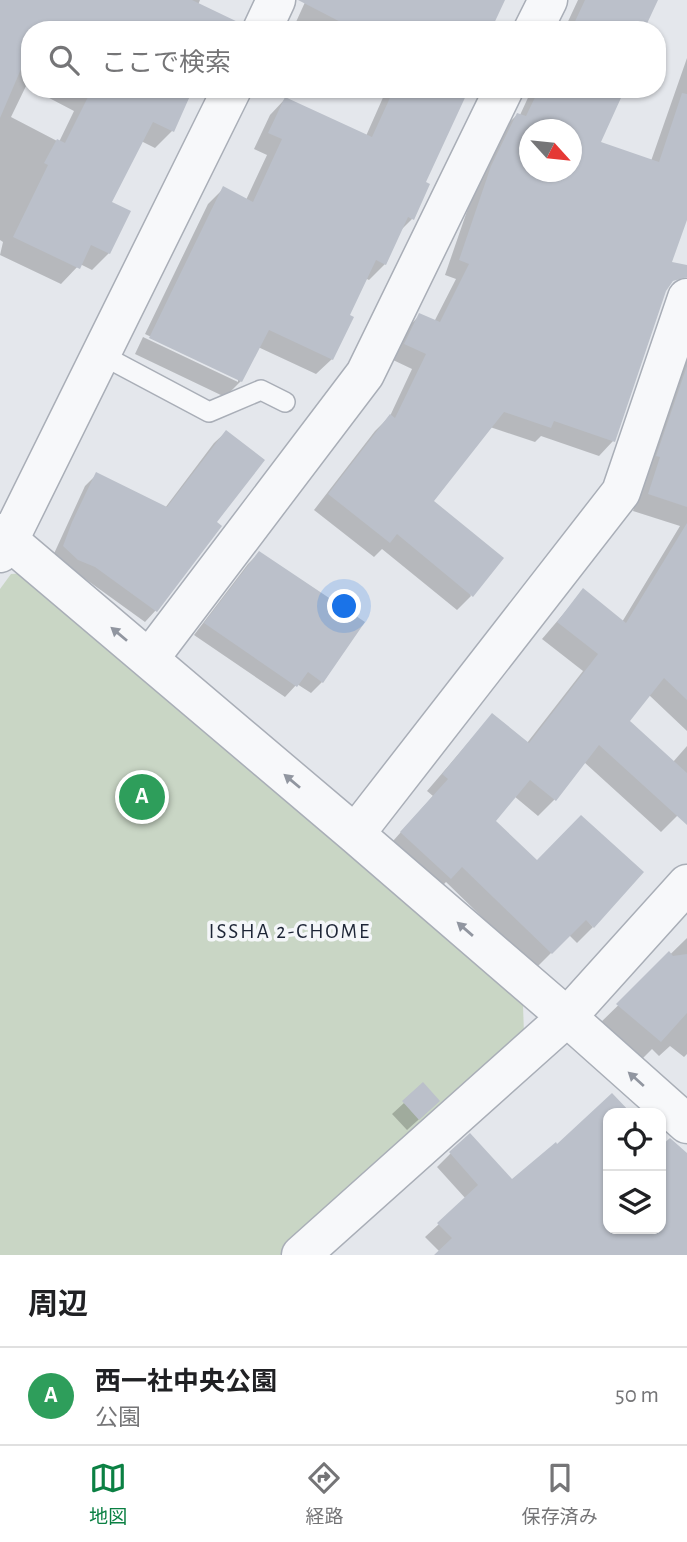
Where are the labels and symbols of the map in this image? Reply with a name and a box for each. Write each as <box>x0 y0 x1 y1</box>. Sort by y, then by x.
north arrow <box>519 119 582 182</box>
your location <box>327 589 361 623</box>
one-way arrow <box>110 627 127 642</box>
pin: A <box>119 771 165 823</box>
one-way arrow <box>284 774 301 789</box>
district label: ISSHA 2-CHOME <box>209 921 371 942</box>
one-way arrow <box>456 921 474 937</box>
one-way arrow <box>627 1071 645 1087</box>

